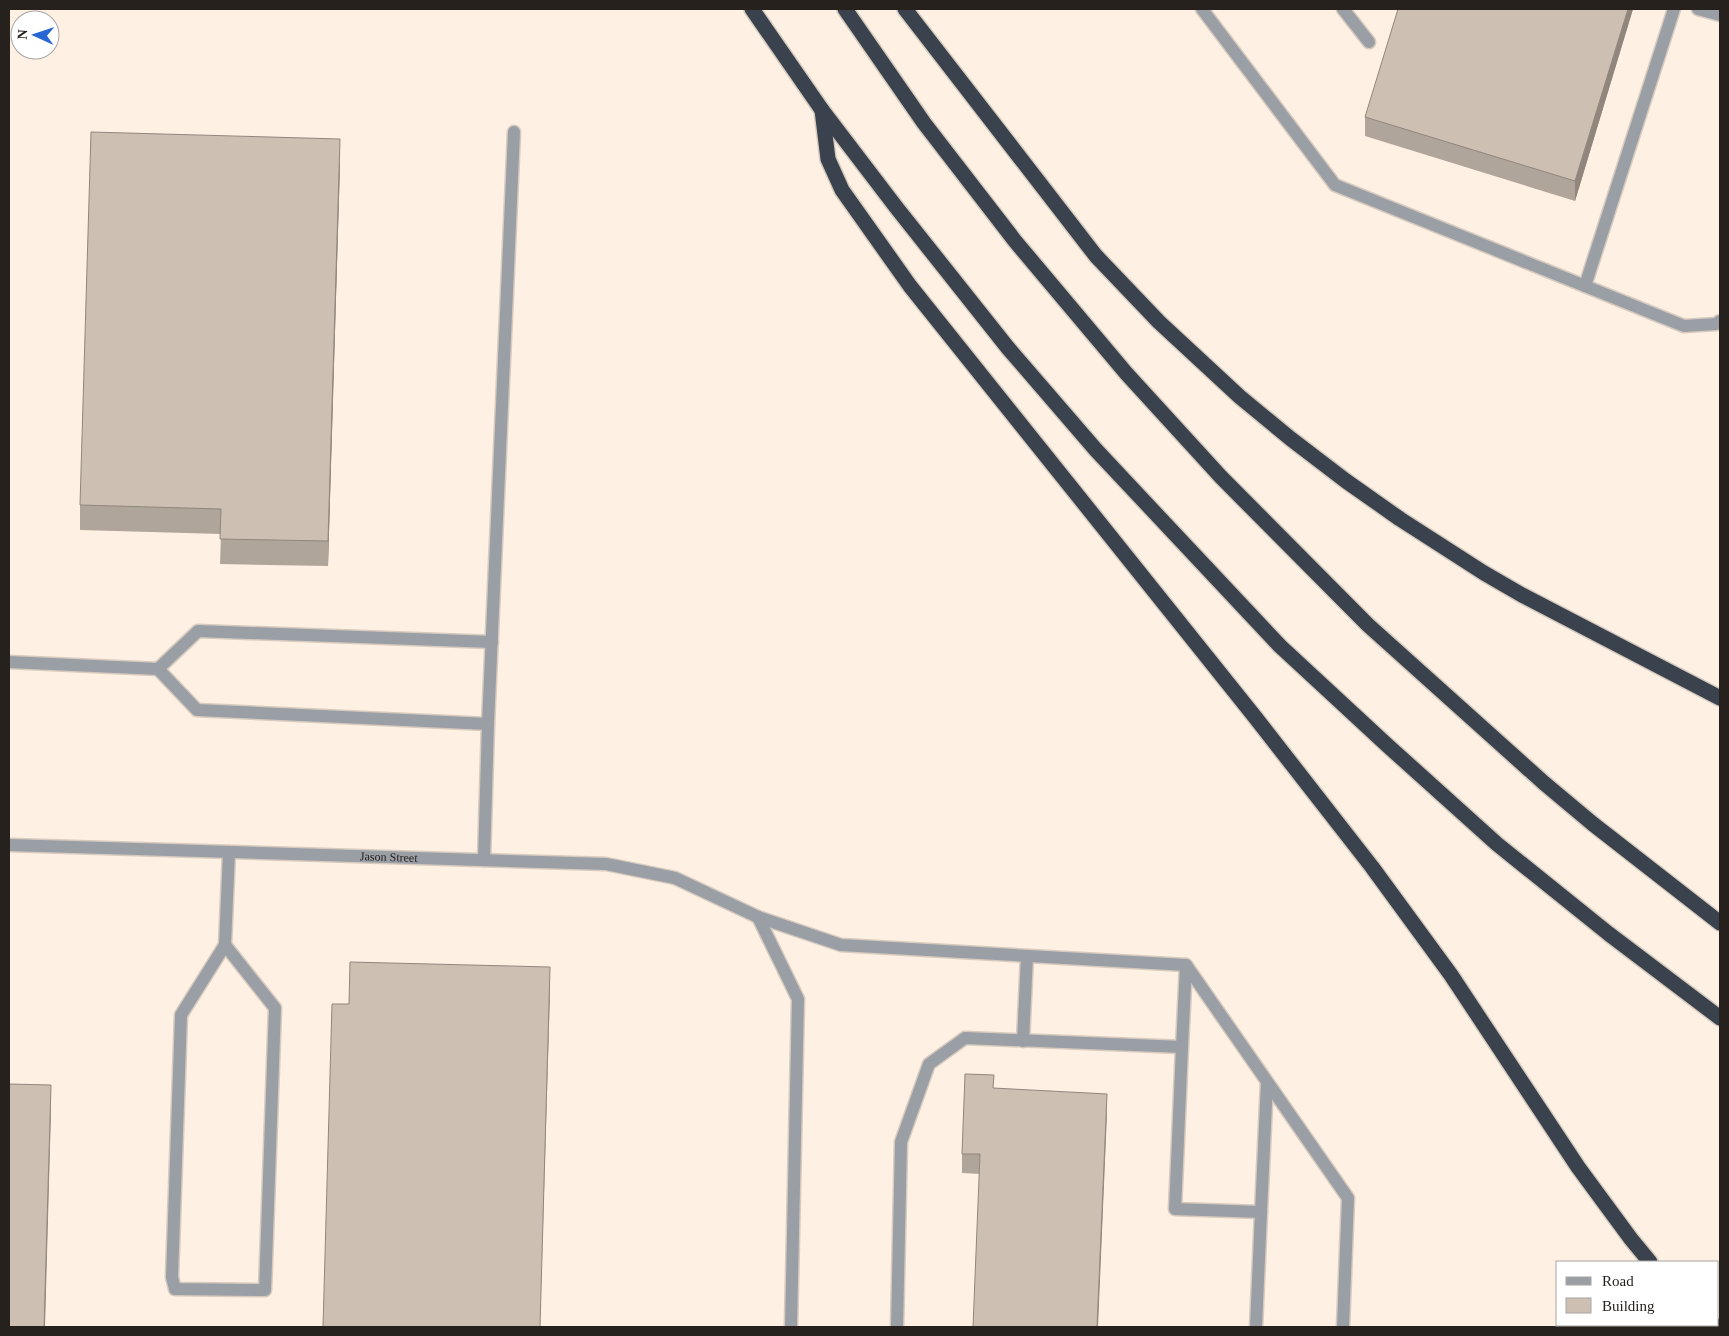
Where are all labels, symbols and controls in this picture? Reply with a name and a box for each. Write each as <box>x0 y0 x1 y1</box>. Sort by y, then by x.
north arrow <box>10 10 60 60</box>
text: N <box>15 29 30 40</box>
street label: Jason Street <box>360 849 419 865</box>
legend <box>1556 1261 1719 1326</box>
text: Road <box>1602 1273 1634 1289</box>
text: Building <box>1602 1298 1655 1314</box>

